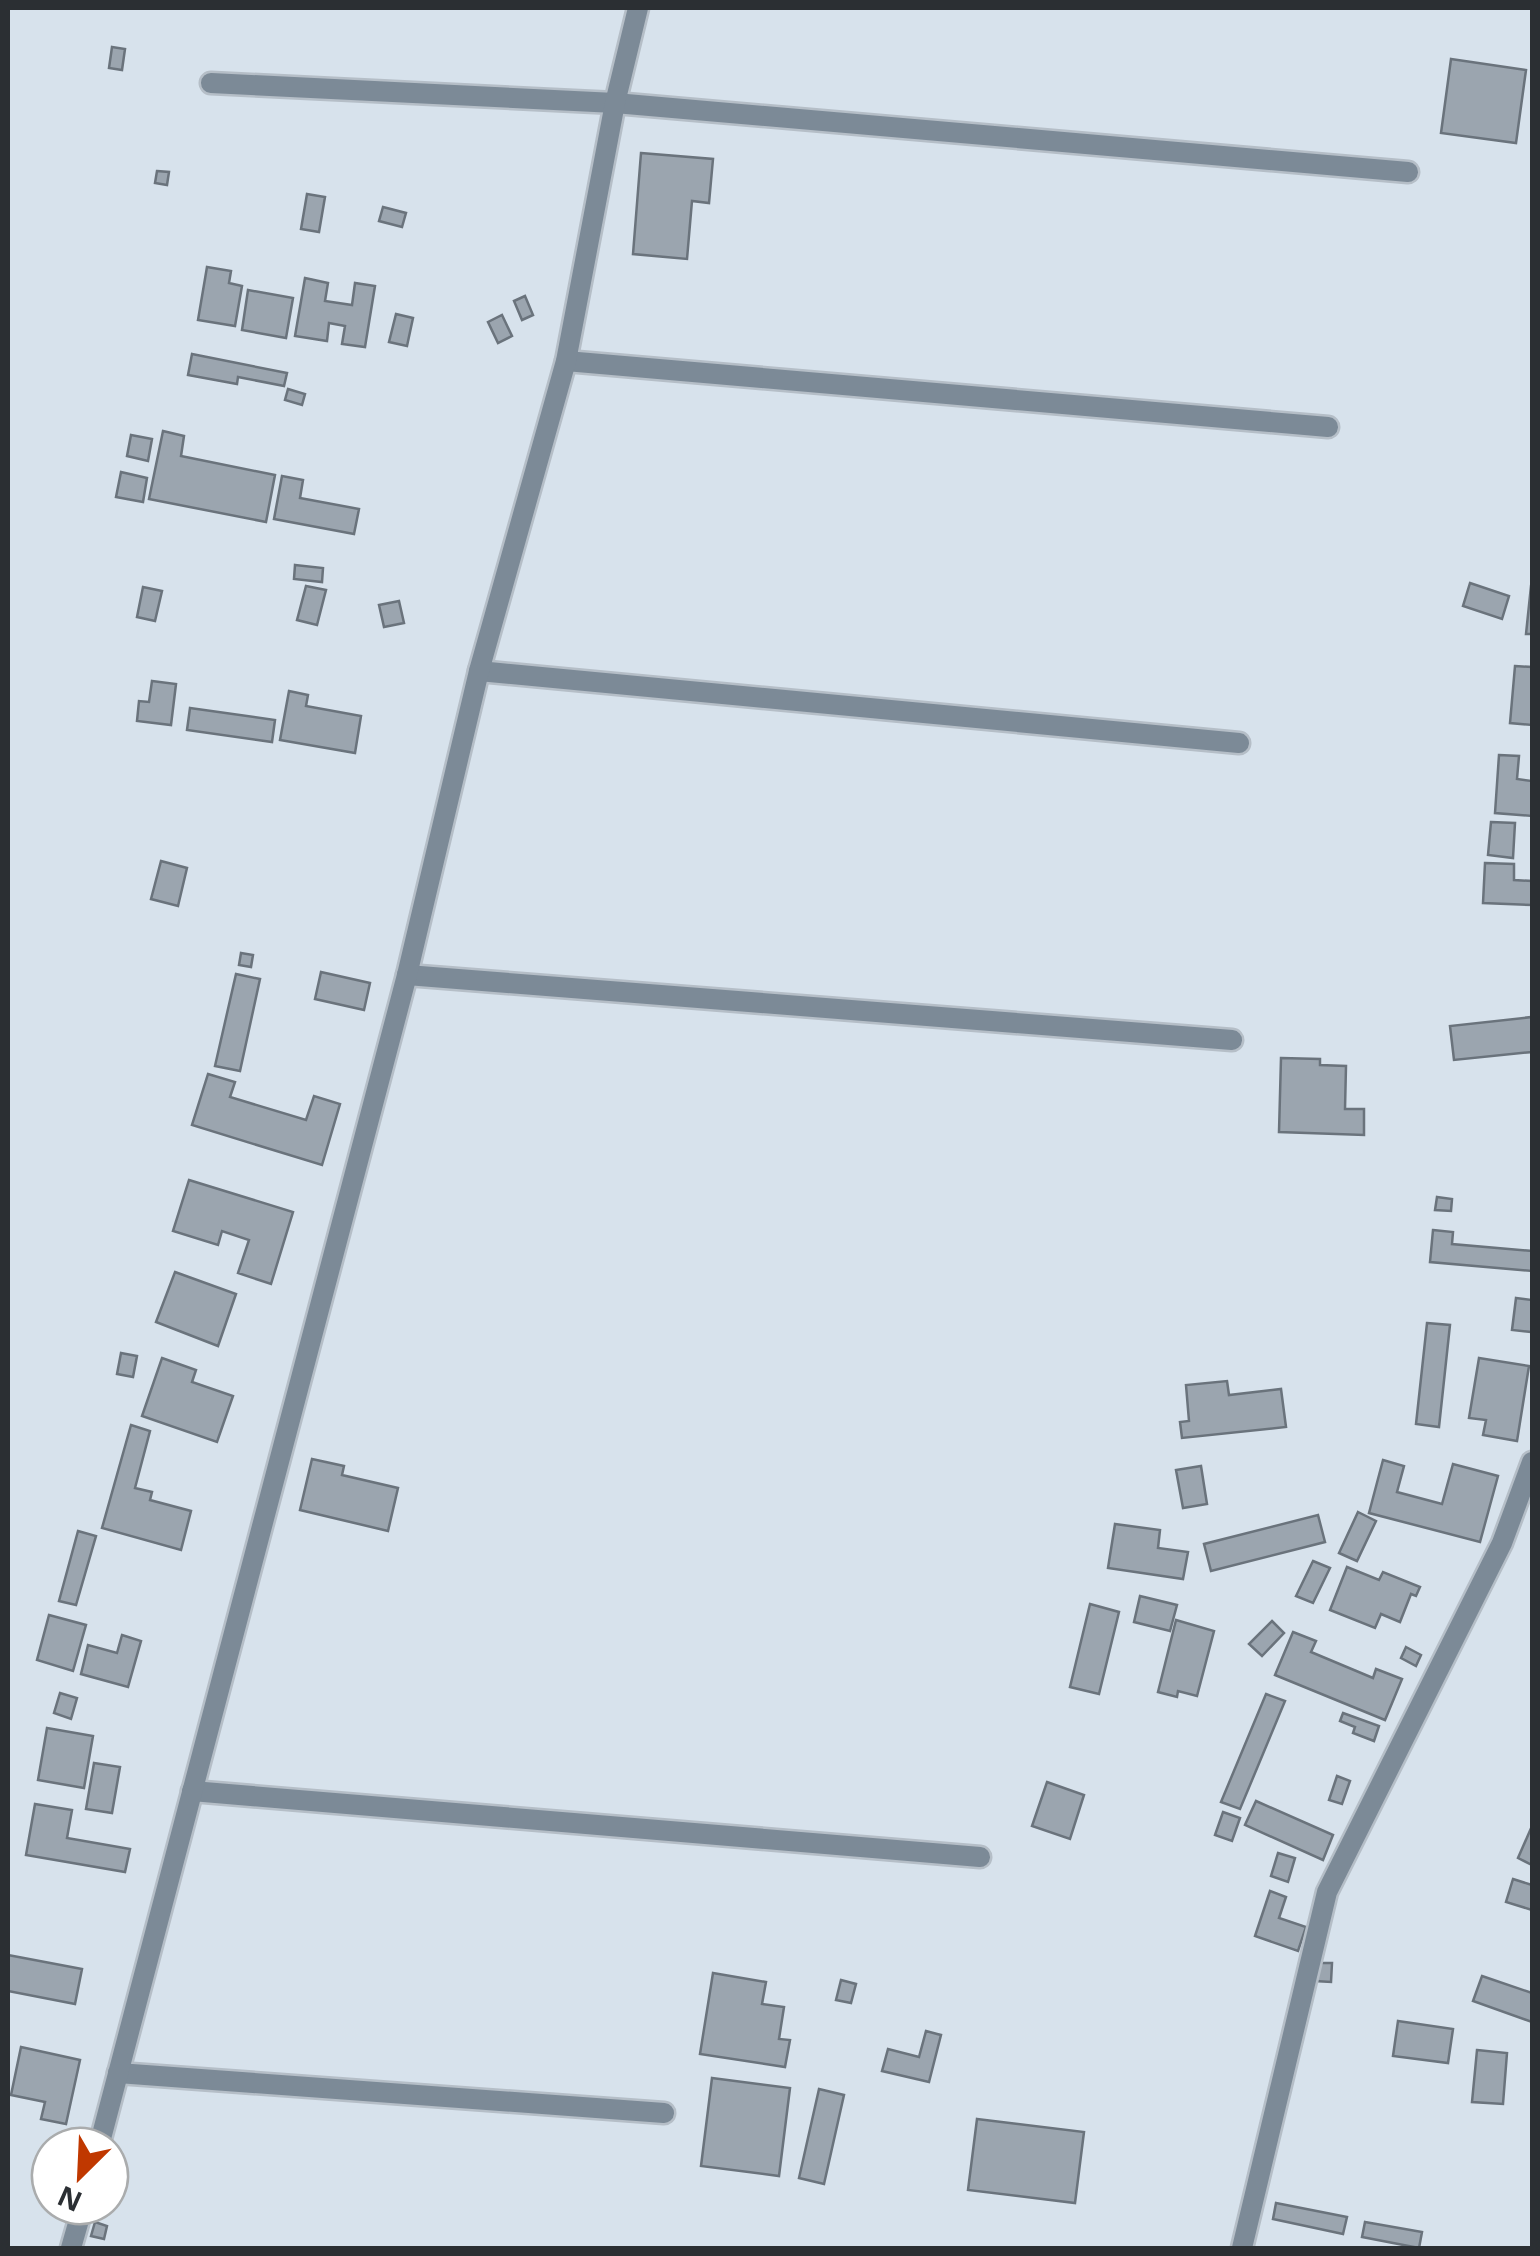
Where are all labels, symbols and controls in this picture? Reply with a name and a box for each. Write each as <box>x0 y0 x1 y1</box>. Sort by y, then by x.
north arrow <box>30 2126 130 2226</box>
text: N <box>51 2178 88 2222</box>

